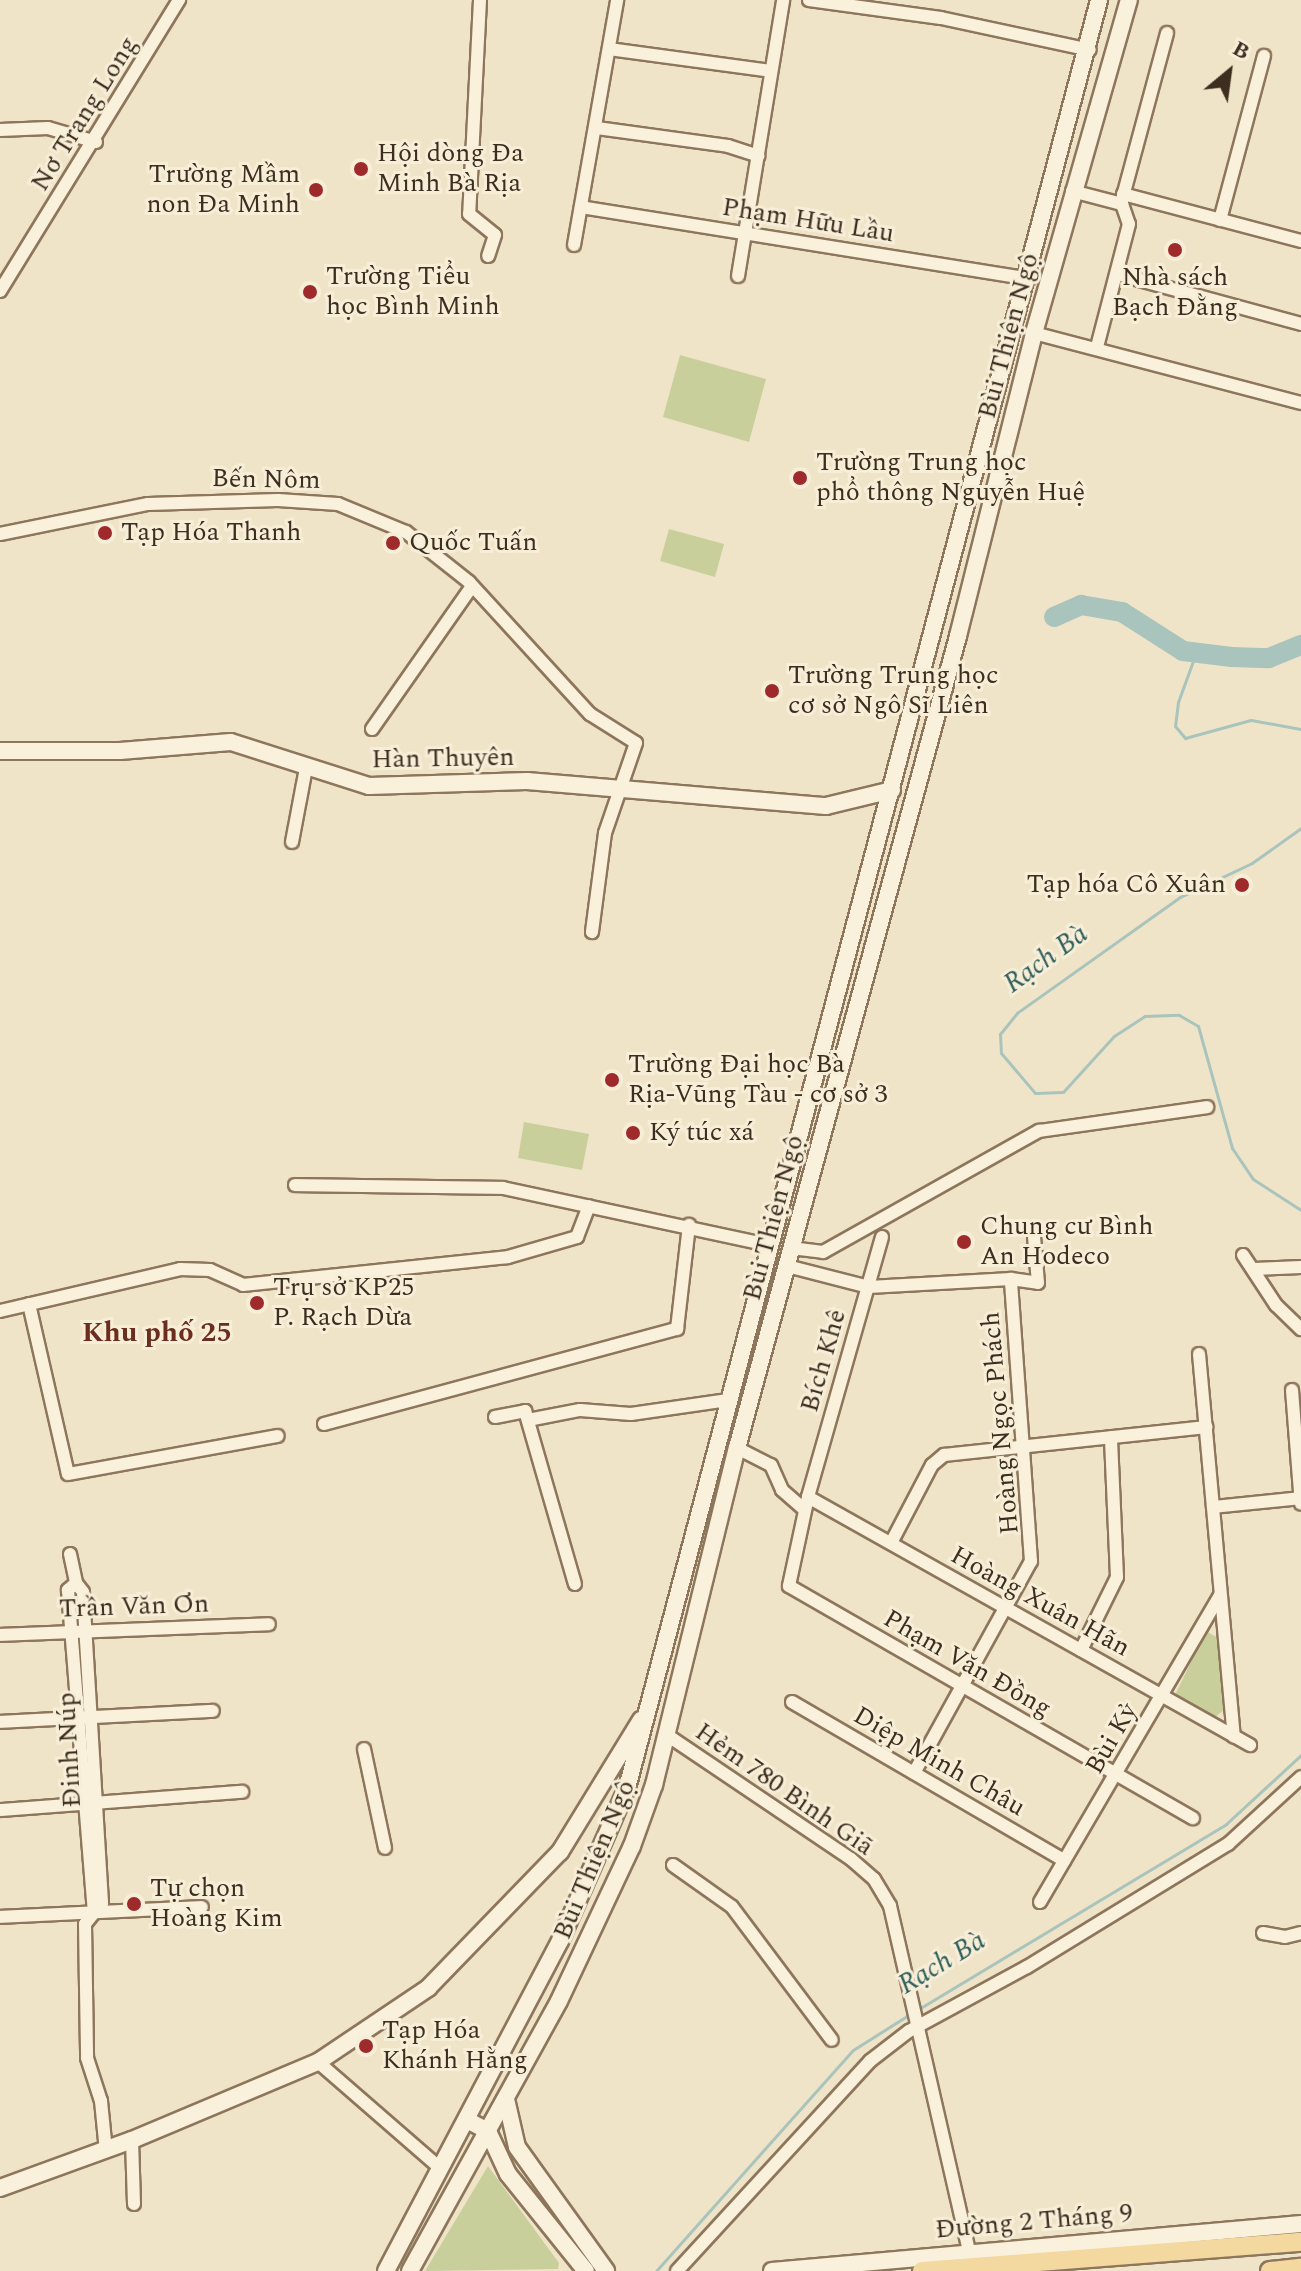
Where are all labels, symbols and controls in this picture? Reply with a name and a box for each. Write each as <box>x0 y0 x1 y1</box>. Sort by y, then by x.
street label: Nơ Trang Long <box>25 31 145 197</box>
north arrow <box>1189 32 1269 112</box>
text: B <box>1226 32 1256 69</box>
place label: Hội dòng Đa Minh Bà Rịa <box>377 138 524 200</box>
place label: Trường Mầm non Đa Minh <box>146 159 300 220</box>
marker: Hội dòng Đa Minh Bà Rịa <box>352 160 370 178</box>
marker: Trường Mầm non Đa Minh <box>307 181 325 199</box>
street label: Phạm Hữu Lầu <box>720 192 896 250</box>
marker: Nhà sách Bạch Đằng <box>1166 241 1184 259</box>
street label: Bùi Thiện Ngộ <box>972 250 1046 422</box>
place label: Trường Tiểu học Bình Minh <box>326 261 500 322</box>
place label: Nhà sách Bạch Đằng <box>1112 262 1238 324</box>
marker: Trường Tiểu học Bình Minh <box>301 283 319 301</box>
place label: Trường Trung học phổ thông Nguyễn Huệ <box>816 447 1085 508</box>
street label: Bến Nôm <box>211 463 321 497</box>
marker: Trường Trung học phổ thông Nguyễn Huệ <box>791 469 809 487</box>
place label: Tạp Hóa Thanh <box>121 517 301 549</box>
marker: Tạp Hóa Thanh <box>96 524 114 542</box>
place label: Quốc Tuấn <box>409 527 537 559</box>
marker: Quốc Tuấn <box>384 534 402 552</box>
place label: Trường Trung học cơ sở Ngô Sĩ Liên <box>788 660 998 722</box>
marker: Trường Trung học cơ sở Ngô Sĩ Liên <box>763 682 781 700</box>
street label: Hàn Thuyên <box>371 742 515 776</box>
place label: Tạp hóa Cô Xuân <box>1026 869 1226 901</box>
marker: Tạp hóa Cô Xuân <box>1233 876 1251 894</box>
water label: Rạch Bà <box>997 917 1095 1001</box>
place label: Trường Đại học Bà Rịa-Vũng Tàu - cơ sở 3 <box>628 1049 888 1110</box>
marker: Trường Đại học Bà Rịa-Vũng Tàu - cơ sở 3 <box>603 1071 621 1089</box>
place label: Ký túc xá <box>649 1117 754 1149</box>
marker: Ký túc xá <box>624 1124 642 1142</box>
street label: Bùi Thiện Ngộ <box>737 1132 811 1304</box>
place label: Chung cư Bình An Hodeco <box>980 1211 1153 1272</box>
marker: Chung cư Bình An Hodeco <box>955 1233 973 1251</box>
place label: Trụ sở KP25 P. Rạch Dừa <box>273 1272 414 1334</box>
marker: Trụ sở KP25 P. Rạch Dừa <box>248 1294 266 1312</box>
street label: Bích Khê <box>795 1306 853 1416</box>
street label: Hoàng Ngọc Phách <box>976 1310 1026 1536</box>
district label: Khu phố 25 <box>82 1316 232 1350</box>
street label: Hoàng Xuân Hãn <box>945 1540 1135 1664</box>
street label: Trần Văn Ơn <box>58 1589 210 1625</box>
street label: Phạm Văn Đồng <box>877 1603 1057 1725</box>
street label: Đinh Núp <box>51 1692 89 1808</box>
street label: Bùi Kỷ <box>1079 1698 1145 1780</box>
street label: Diệp Minh Châu <box>848 1700 1030 1824</box>
street label: Hẻm 780 Bình Giã <box>689 1717 879 1863</box>
street label: Bùi Thiện Ngộ <box>547 1776 643 1944</box>
place label: Tự chọn Hoàng Kim <box>150 1873 283 1934</box>
marker: Tự chọn Hoàng Kim <box>125 1895 143 1913</box>
water label: Rạch Bà <box>892 1924 992 2002</box>
place label: Tạp Hóa Khánh Hằng <box>382 2015 528 2076</box>
marker: Tạp Hóa Khánh Hằng <box>357 2037 375 2055</box>
street label: Đường 2 Tháng 9 <box>934 2198 1134 2246</box>

